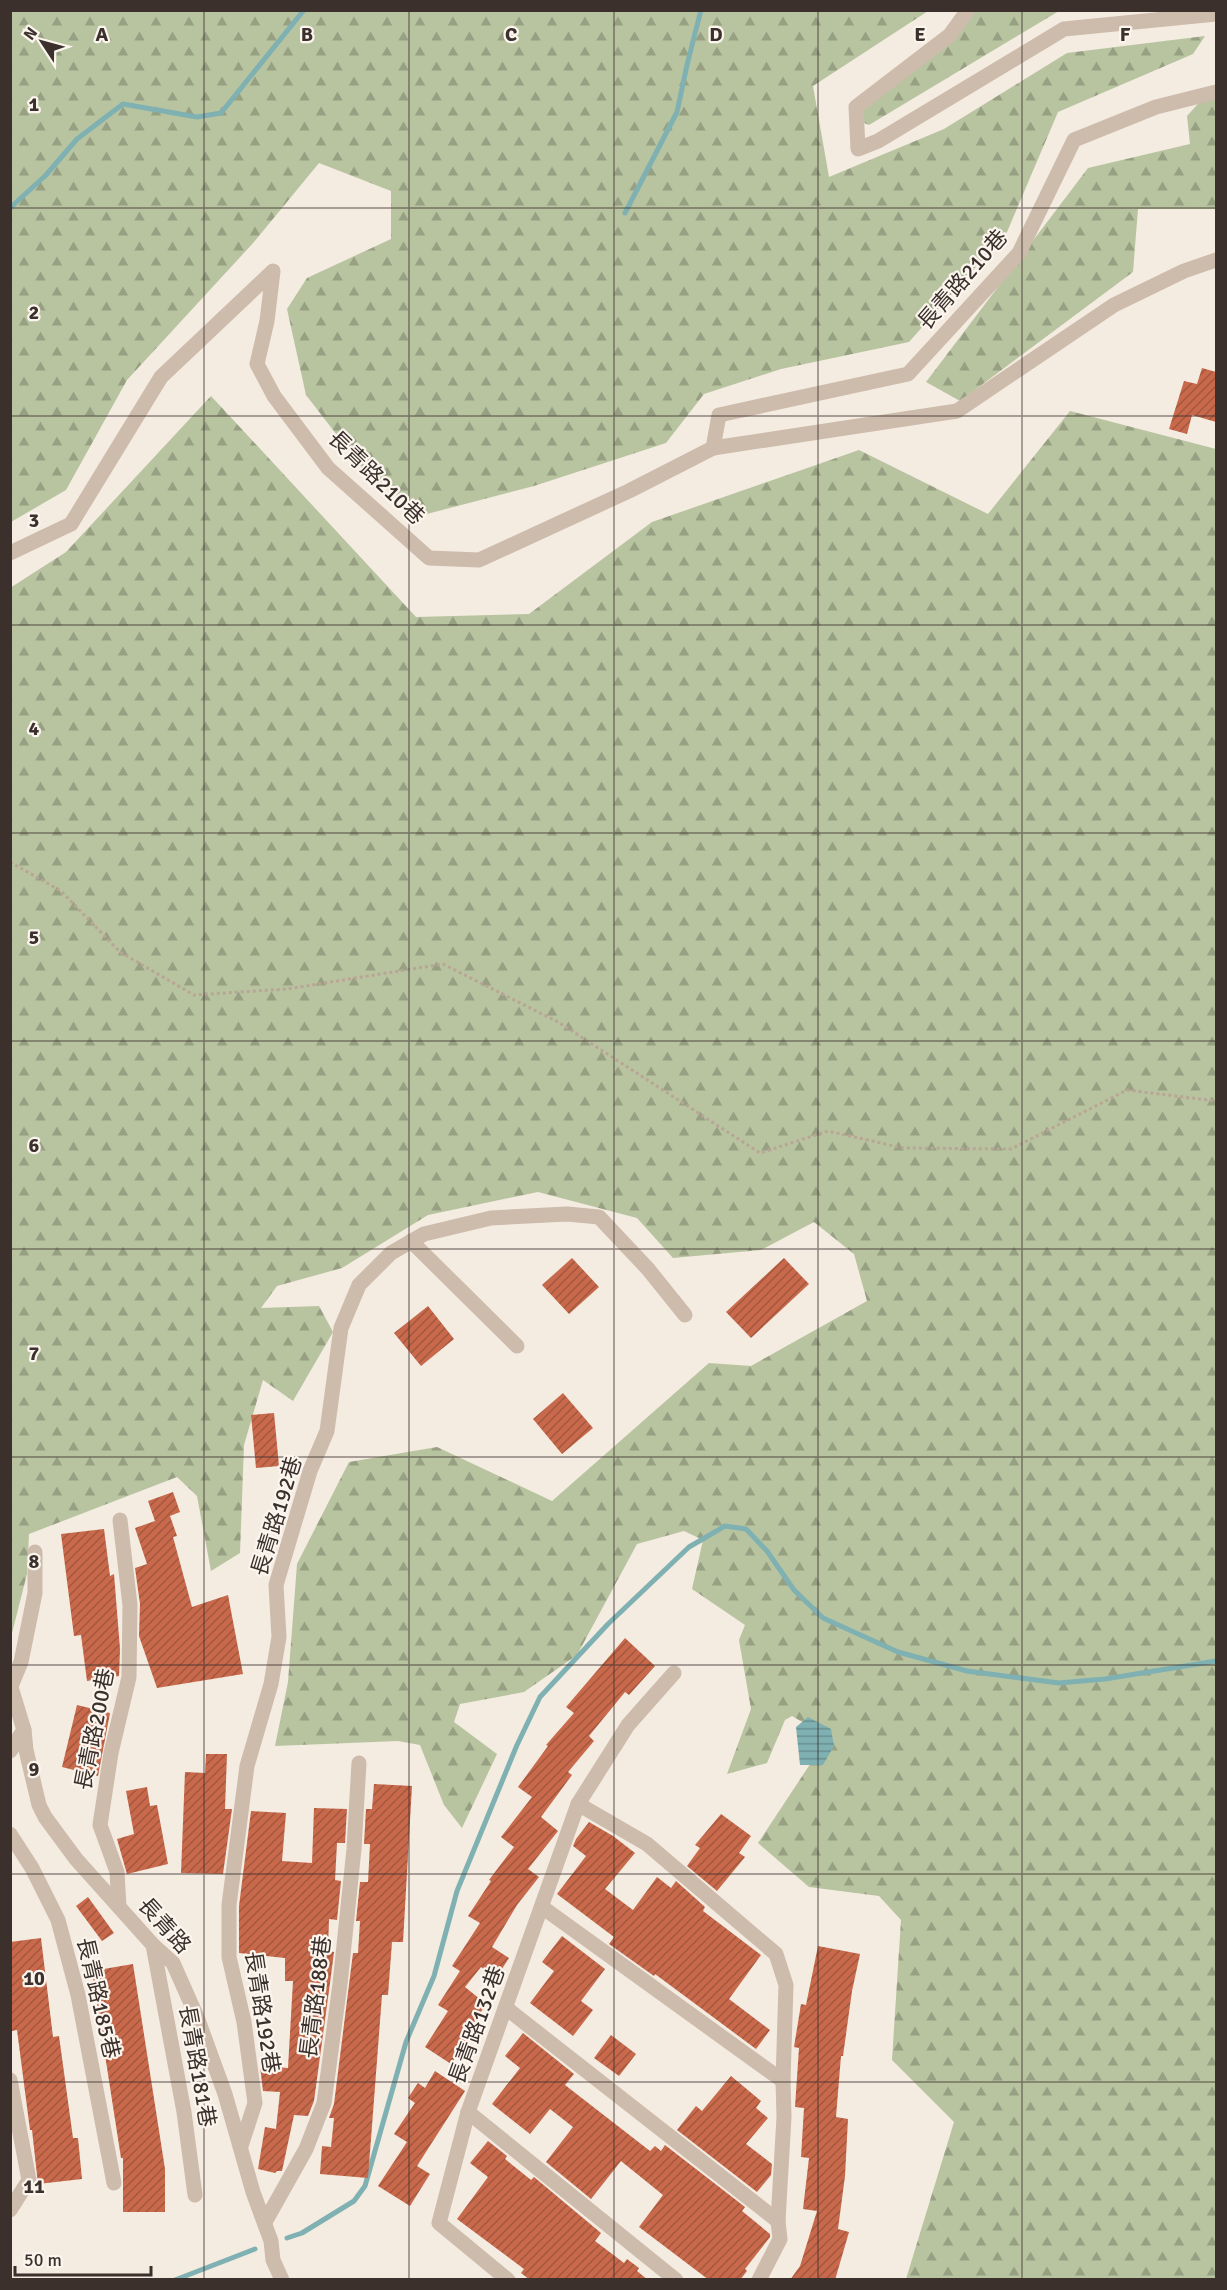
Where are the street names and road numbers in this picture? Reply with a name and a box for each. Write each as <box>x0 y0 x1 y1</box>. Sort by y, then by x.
street label: 長青路210巷 <box>912 224 1013 335</box>
street label: 長青路210巷 <box>323 425 431 530</box>
street label: 長青路192巷 <box>245 1453 307 1579</box>
street label: 長青路200巷 <box>69 1666 120 1792</box>
street label: 長青路 <box>133 1892 197 1959</box>
street label: 長青路188巷 <box>295 1934 336 2060</box>
street label: 長青路185巷 <box>71 1935 126 2061</box>
street label: 長青路192巷 <box>240 1949 286 2075</box>
street label: 長青路132巷 <box>443 1962 510 2088</box>
street label: 長青路181巷 <box>173 2003 222 2129</box>

